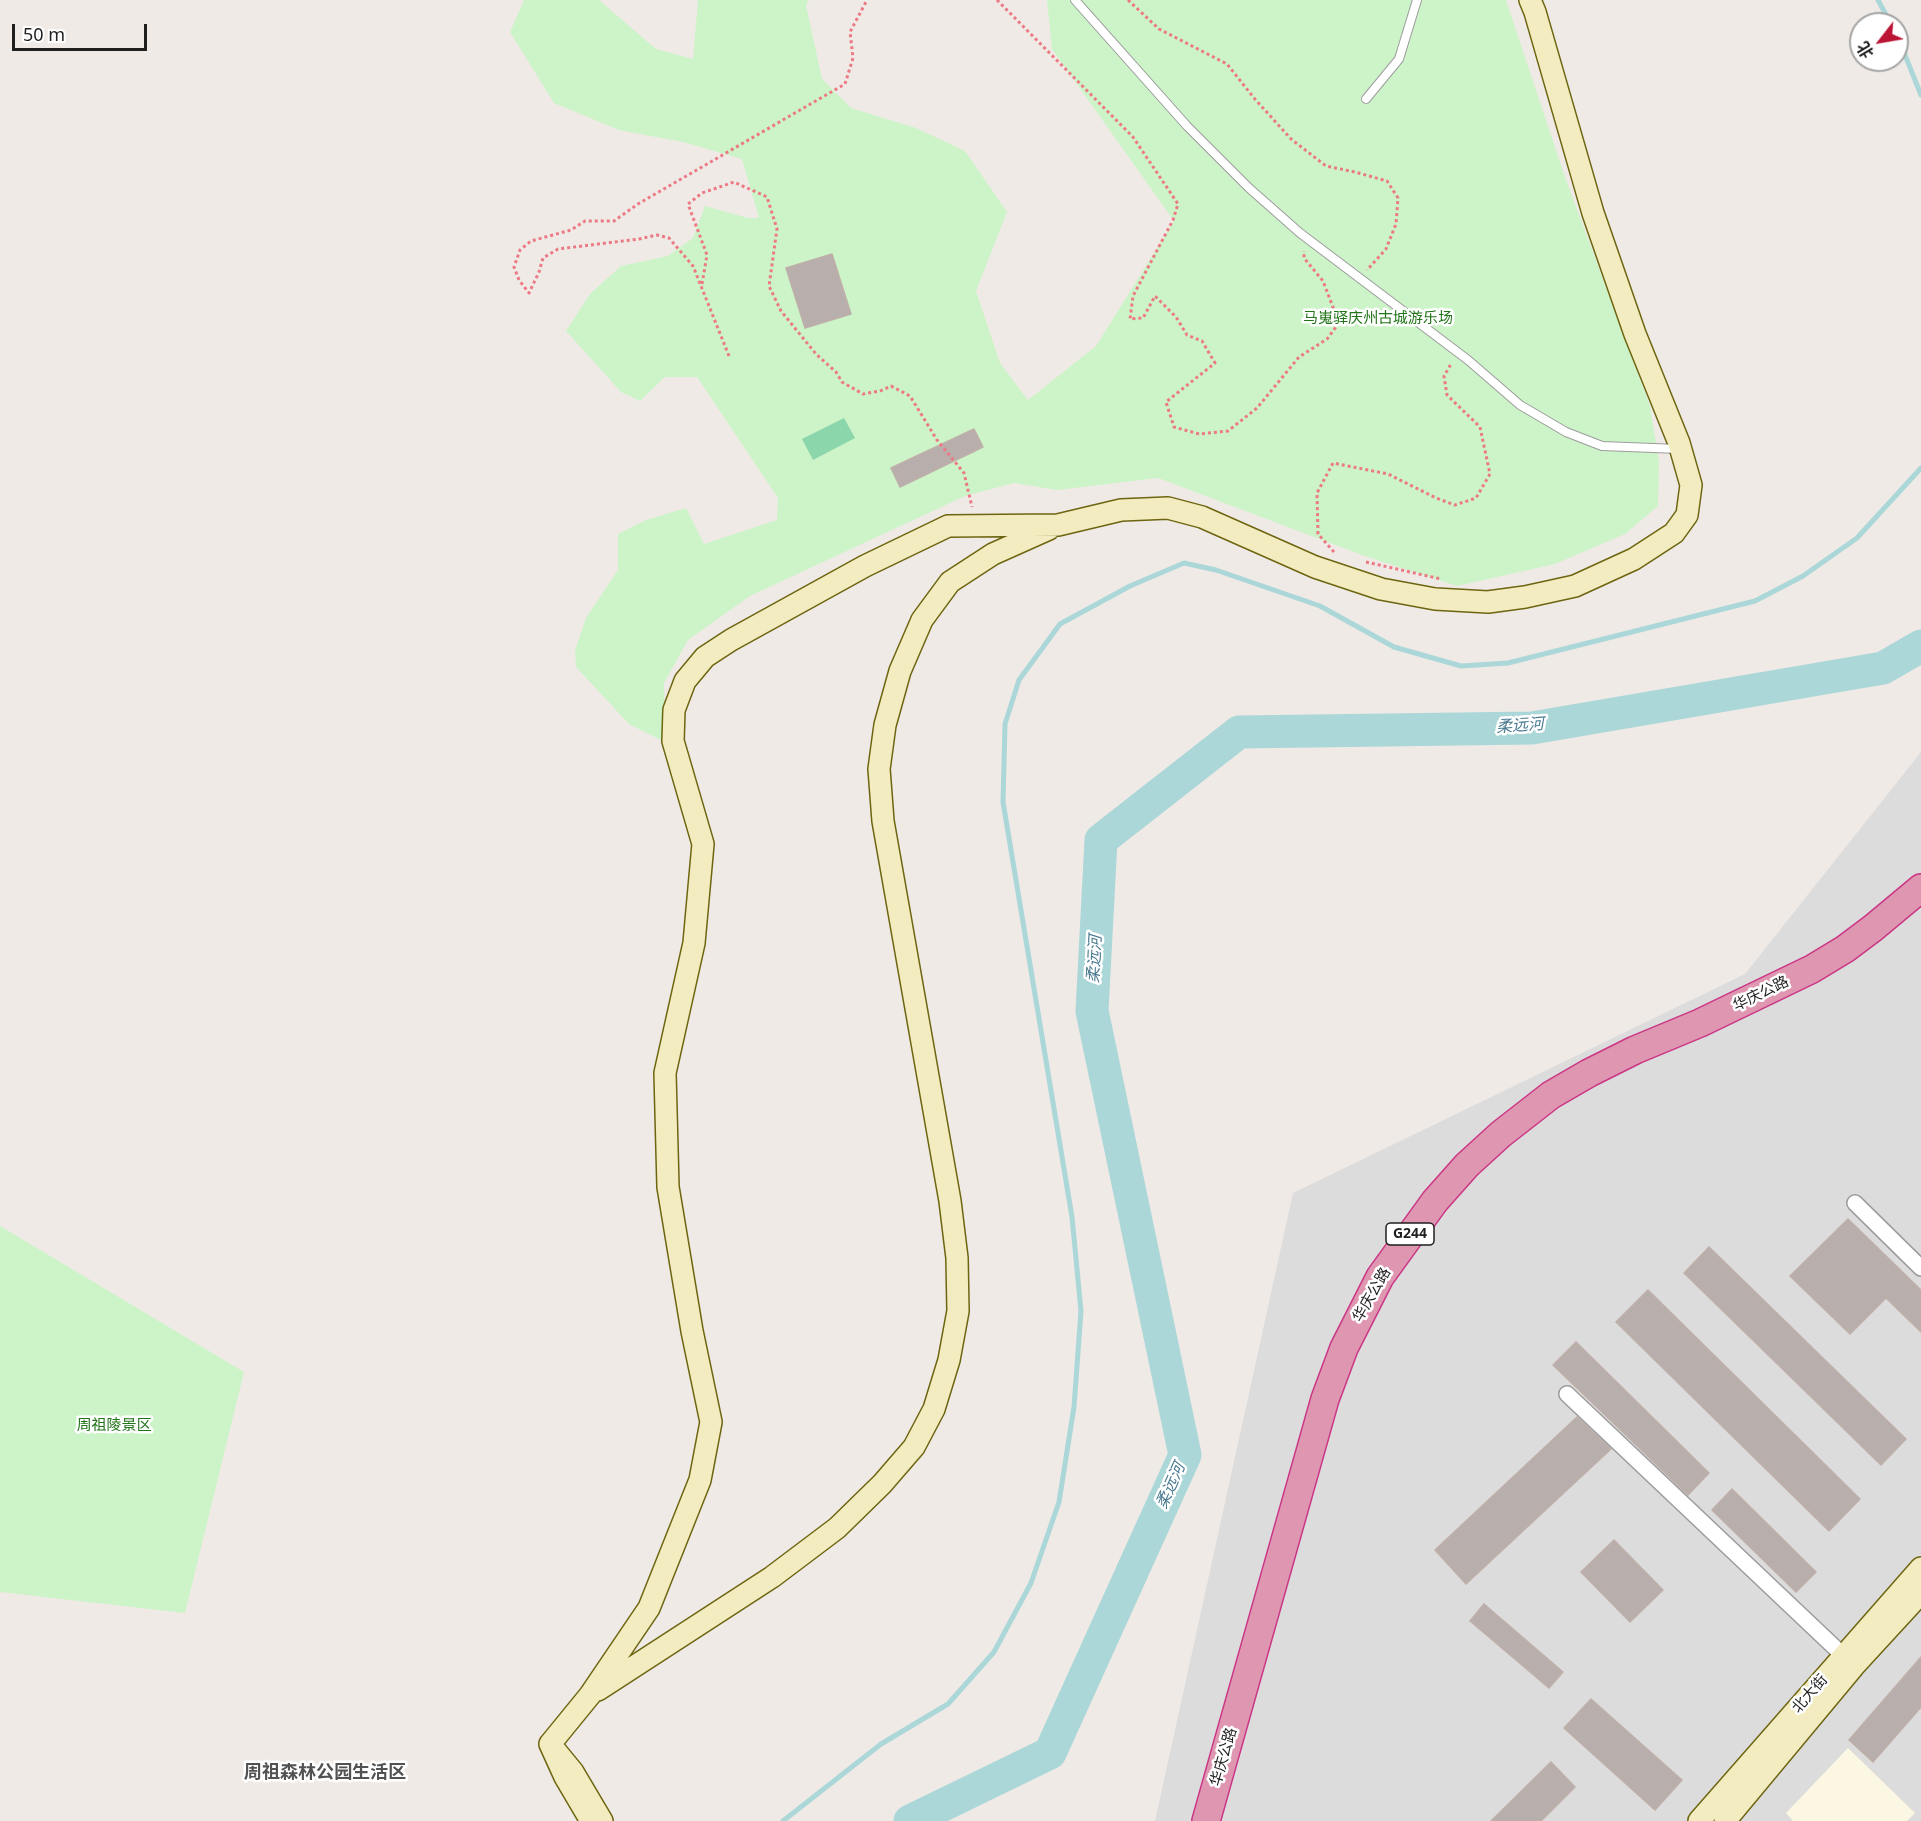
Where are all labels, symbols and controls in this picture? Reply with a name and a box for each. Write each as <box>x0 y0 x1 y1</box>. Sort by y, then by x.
scale bar <box>15 12 150 50</box>
north arrow <box>1849 12 1909 72</box>
text: 50 m <box>23 22 65 46</box>
text: 北 <box>1852 38 1879 63</box>
park label: 马嵬驿庆州古城游乐场 <box>1303 310 1453 328</box>
water label: 柔远河 <box>1495 715 1545 737</box>
water label: 柔远河 <box>1084 935 1106 983</box>
street label: 华庆公路 <box>1730 973 1792 1015</box>
road number: G244 <box>1386 1223 1434 1245</box>
street label: 华庆公路 <box>1349 1265 1395 1325</box>
park label: 周祖陵景区 <box>77 1417 151 1435</box>
water label: 柔远河 <box>1152 1460 1190 1512</box>
street label: 北大街 <box>1788 1671 1832 1717</box>
street label: 华庆公路 <box>1207 1726 1241 1788</box>
district label: 周祖森林公园生活区 <box>244 1762 406 1784</box>

